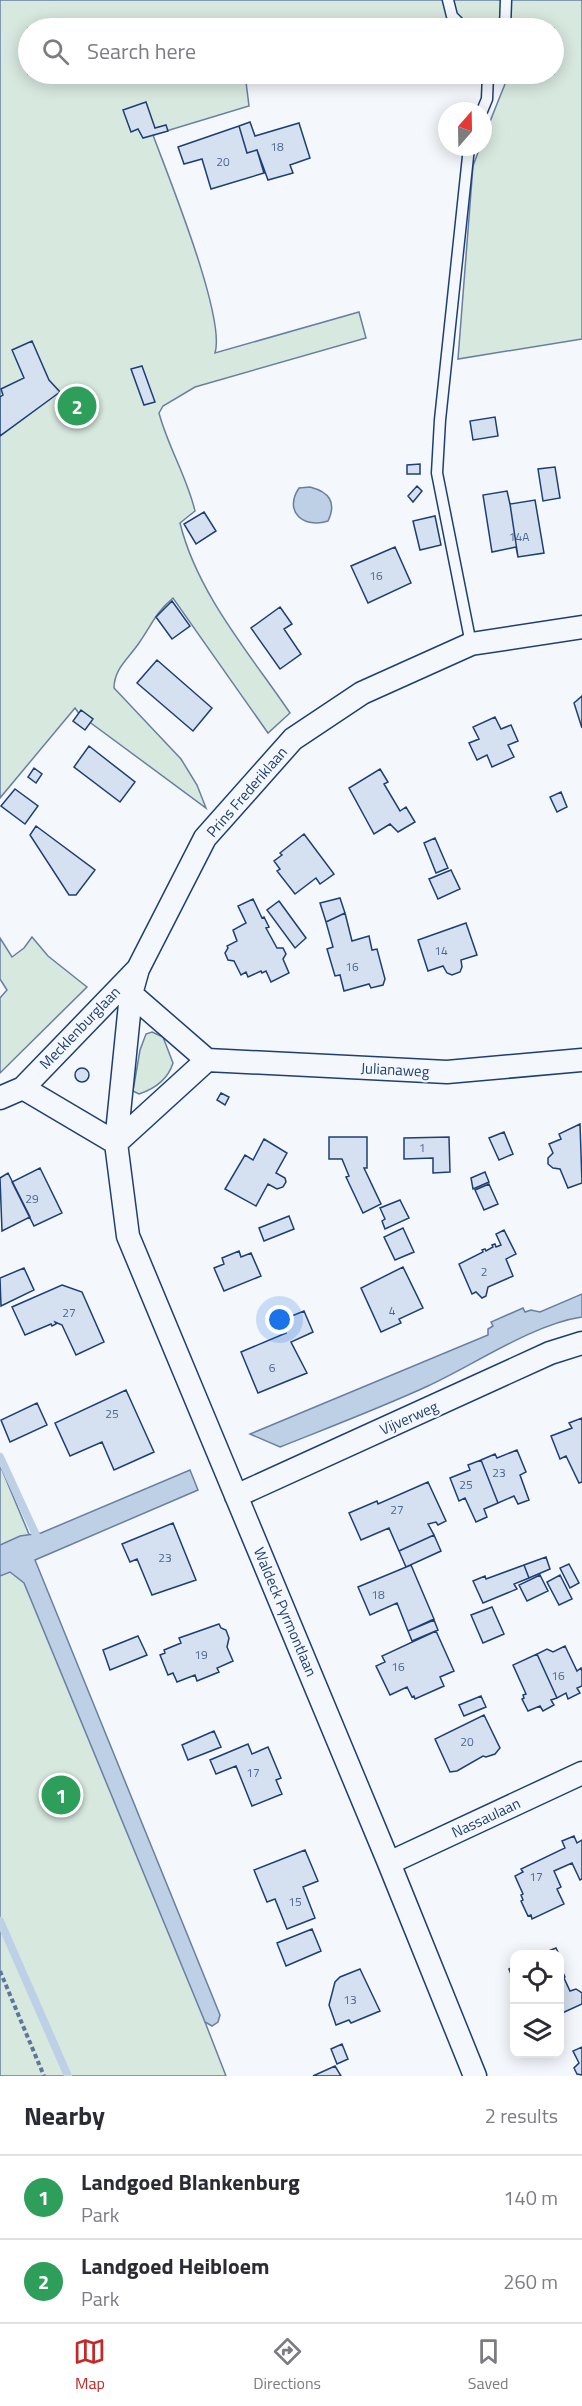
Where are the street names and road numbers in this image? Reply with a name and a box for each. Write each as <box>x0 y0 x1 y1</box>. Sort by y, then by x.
street label: Prins Frederiklaan <box>201 741 293 842</box>
street label: Mecklenburglaan <box>34 981 125 1075</box>
street label: Julianaweg <box>360 1056 430 1083</box>
street label: Vijverweg <box>376 1394 442 1441</box>
street label: Waldeck Pyrmontlaan <box>248 1544 323 1680</box>
street label: Nassaulaan <box>448 1792 524 1844</box>

